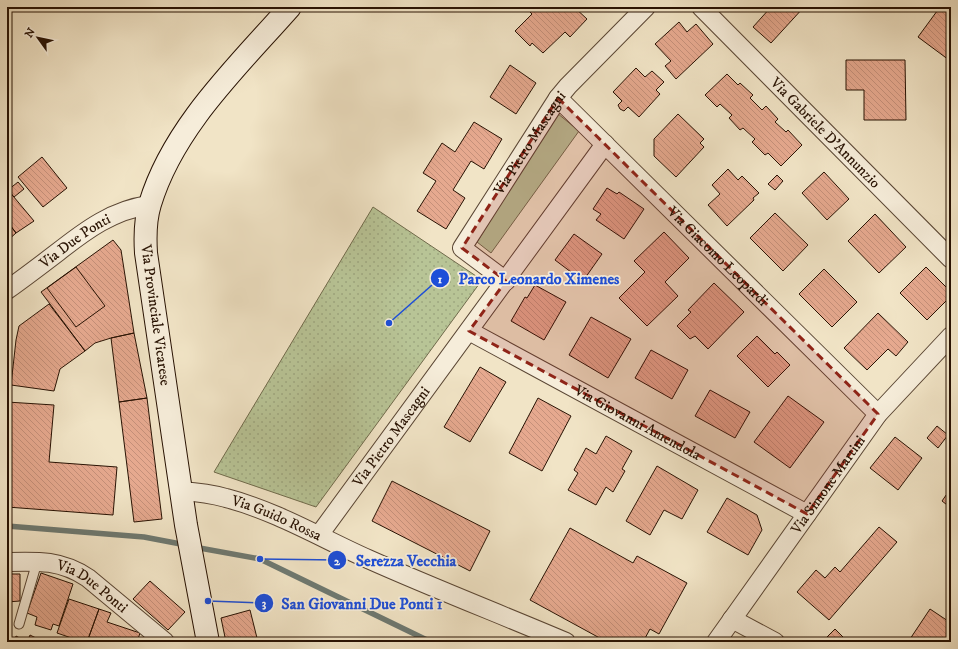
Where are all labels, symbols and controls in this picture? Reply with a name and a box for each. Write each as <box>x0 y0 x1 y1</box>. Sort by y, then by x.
north arrow <box>18 18 58 58</box>
text: N <box>22 25 39 41</box>
street label: Via Gabriele D'Annunzio <box>765 73 884 193</box>
street label: Via Pietro Mascagni <box>489 87 570 199</box>
street label: Via Giacomo Leopardi <box>663 202 772 310</box>
street label: Via Due Ponti <box>35 209 114 273</box>
street label: Via Provinciale Vicarese <box>136 242 175 387</box>
callout: Parco Leonardo Ximenes <box>430 264 627 292</box>
text: Parco Leonardo Ximenes <box>459 269 620 289</box>
text: 1 <box>438 272 443 287</box>
street label: Via Giovanni Amendola <box>570 381 705 465</box>
street label: Via Pietro Mascagni <box>348 383 434 491</box>
street label: Via Simone Martini <box>786 432 870 539</box>
street label: Via Guido Rossa <box>228 491 325 546</box>
callout: Serezza Vecchia <box>327 546 464 574</box>
text: Serezza Vecchia <box>356 551 458 571</box>
text: 2 <box>334 554 341 569</box>
street label: Via Due Ponti <box>54 555 132 617</box>
callout: San Giovanni Due Ponti 1 <box>254 589 451 617</box>
text: San Giovanni Due Ponti 1 <box>281 594 443 614</box>
text: 3 <box>262 596 267 611</box>

